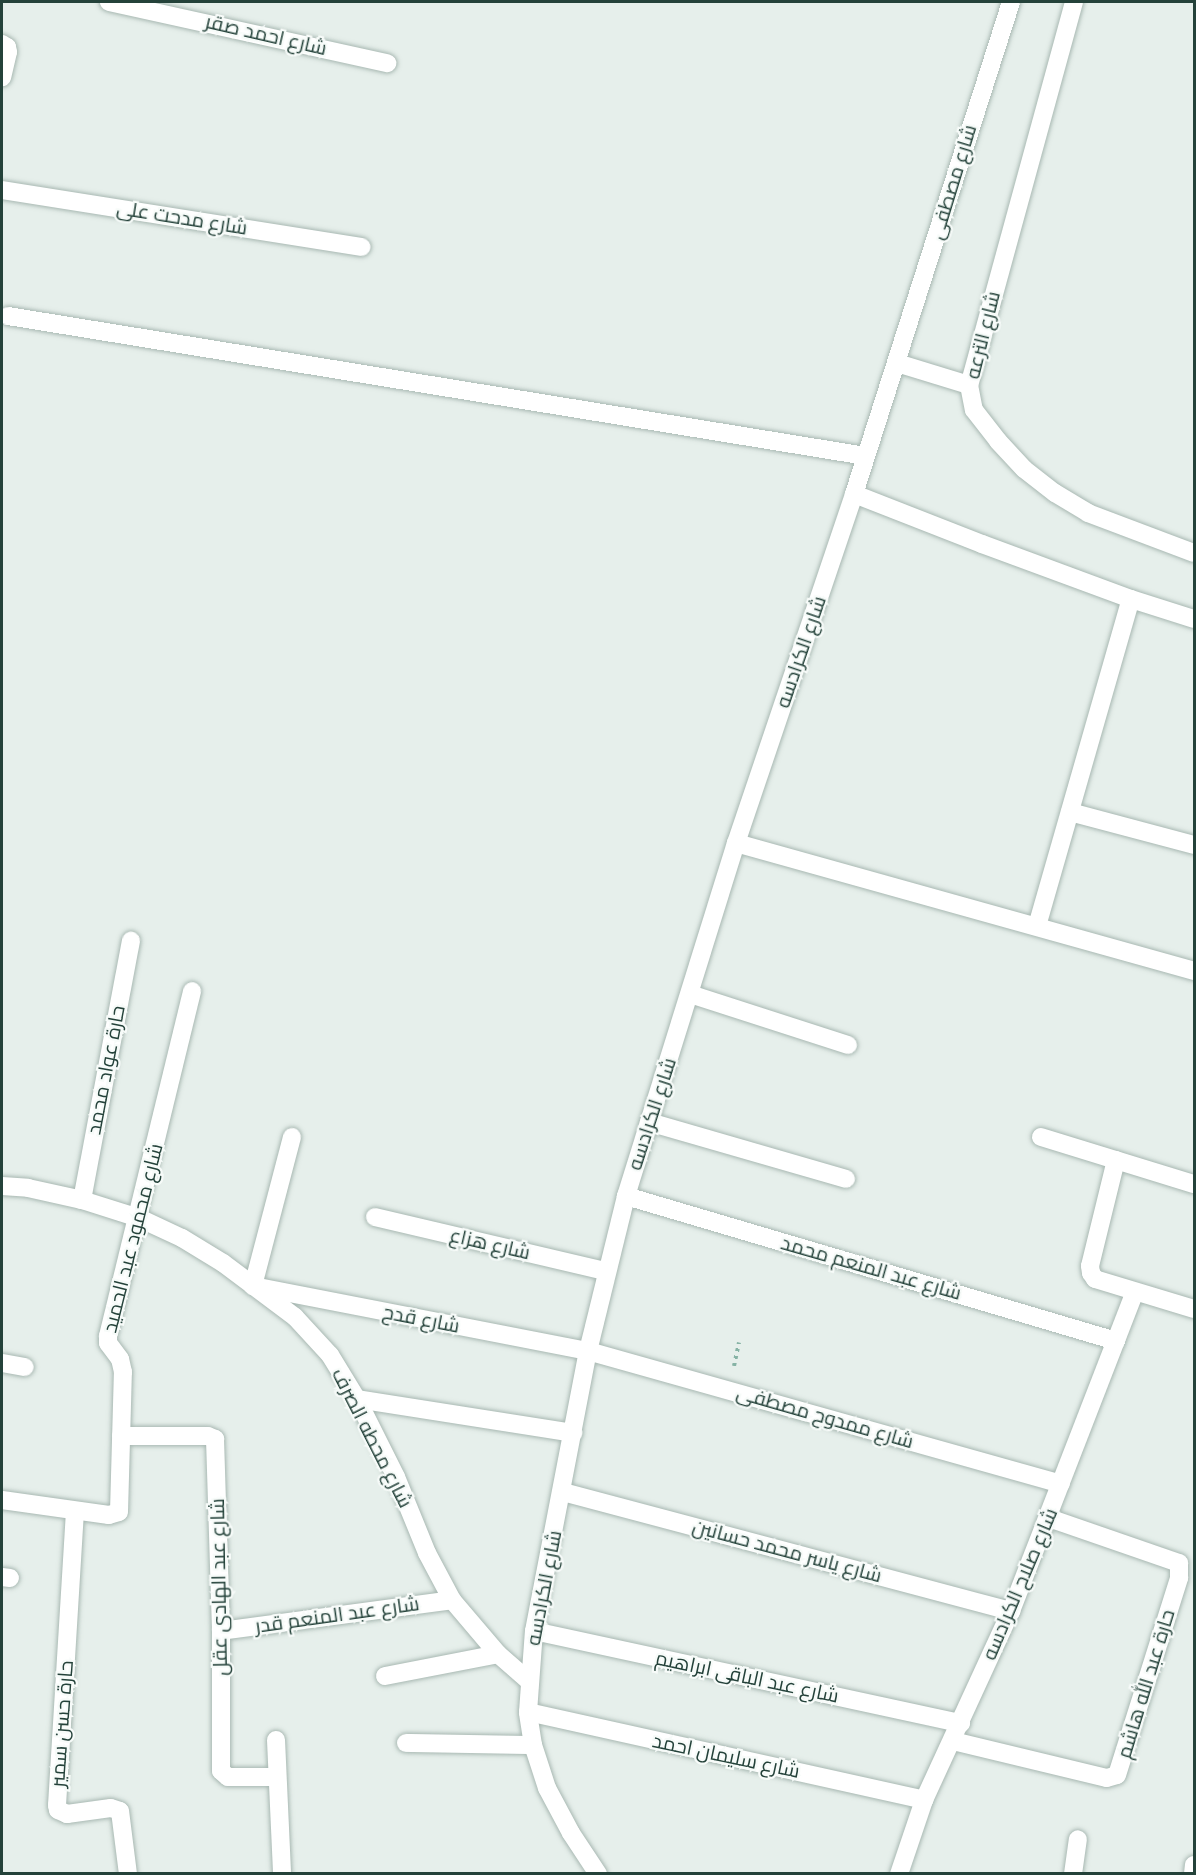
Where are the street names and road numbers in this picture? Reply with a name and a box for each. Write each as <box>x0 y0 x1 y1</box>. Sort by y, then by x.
street label: شارع احمد صقر <box>203 9 329 61</box>
street label: شارع مصطفى <box>924 122 982 242</box>
street label: شارع مدحت على <box>115 196 249 240</box>
street label: شارع الترعه <box>961 289 1005 381</box>
street label: شارع الكرادسه <box>771 593 831 711</box>
street label: حارة عواد محمد <box>82 1003 130 1137</box>
street label: شارع الكرادسه <box>623 1055 681 1173</box>
street label: شارع محمود عبد الحميد <box>98 1141 168 1335</box>
street label: شارع هزاع <box>447 1223 533 1265</box>
street label: شارع عبد المنعم محمد <box>778 1231 964 1305</box>
street label: شارع قدح <box>380 1300 462 1338</box>
street label: شارع محطه الصرف <box>326 1364 418 1512</box>
street label: شارع ممدوح مصطفى <box>734 1380 916 1454</box>
street label: شارع عبد الهادى عقل <box>205 1498 233 1676</box>
street label: شارع صلاح الكرادسه <box>977 1504 1063 1664</box>
street label: شارع ياسر محمد حسانين <box>690 1514 884 1588</box>
street label: شارع الكرادسه <box>521 1528 567 1648</box>
street label: شارع عبد المنعم قدر <box>253 1592 421 1638</box>
street label: حارة عبد الله هاشم <box>1112 1607 1180 1761</box>
street label: شارع عبد الباقى ابراهيم <box>653 1646 841 1708</box>
street label: حارة حسن سمير <box>46 1660 78 1788</box>
street label: شارع سليمان احمد <box>650 1729 802 1783</box>

